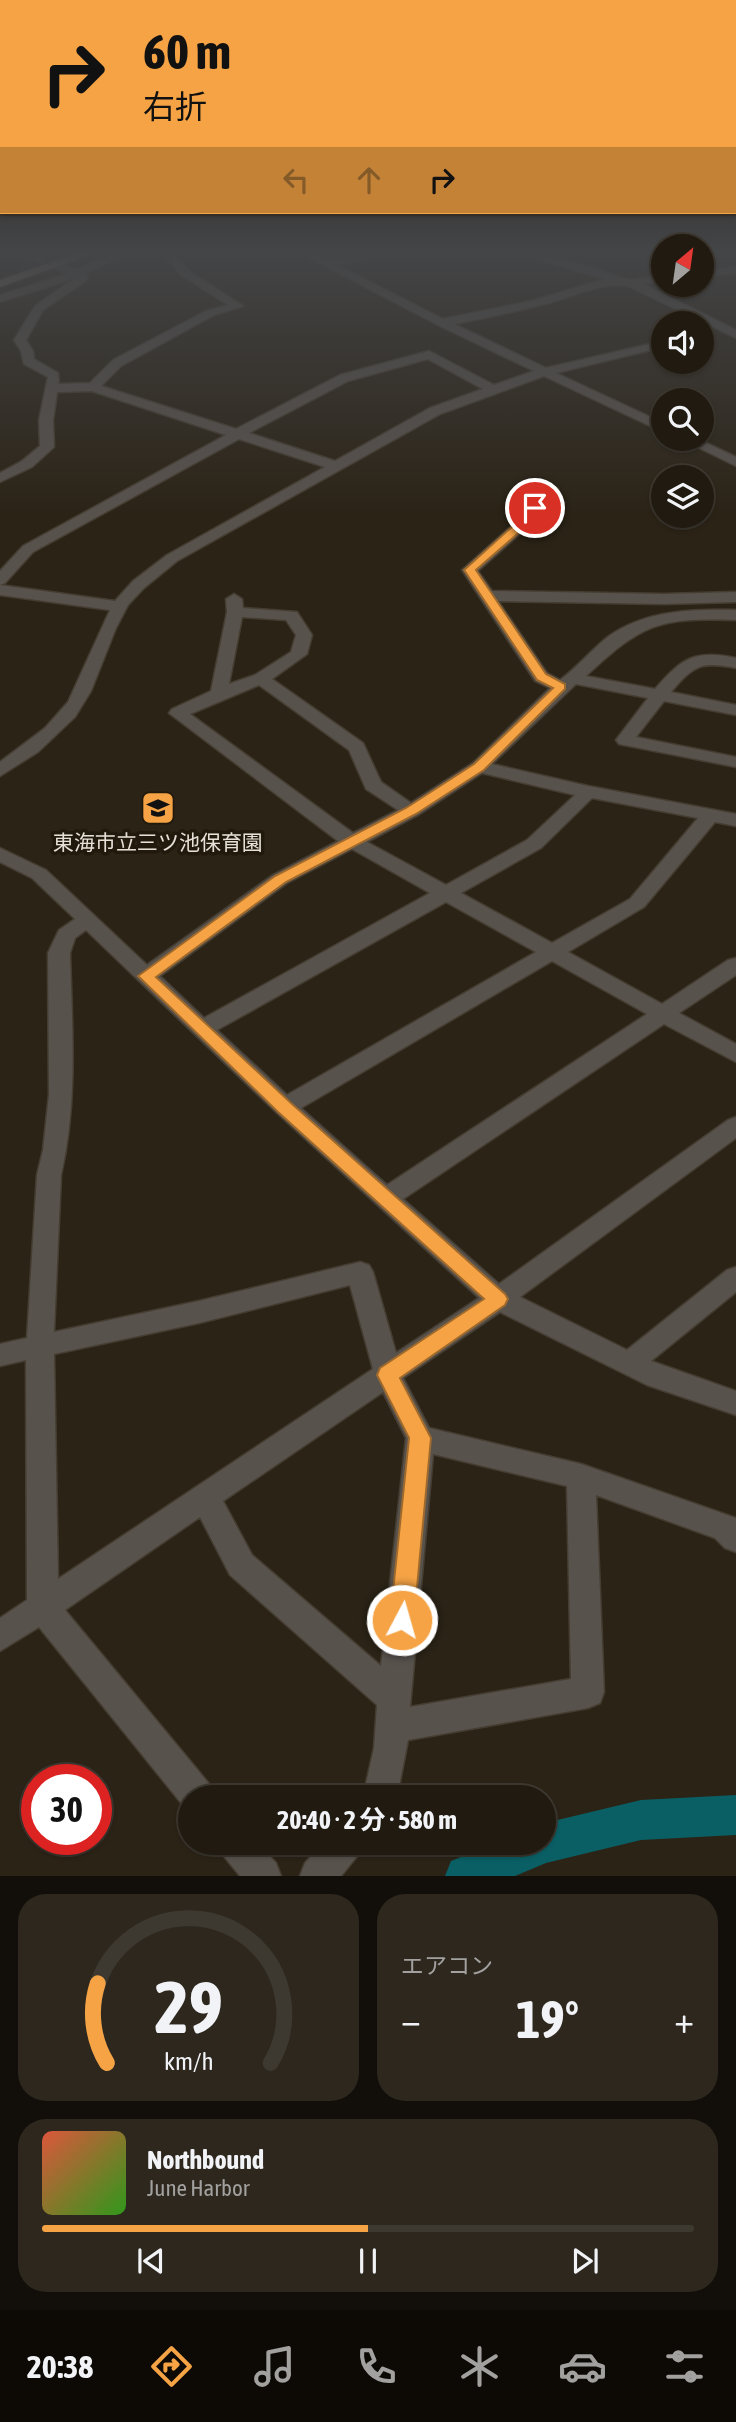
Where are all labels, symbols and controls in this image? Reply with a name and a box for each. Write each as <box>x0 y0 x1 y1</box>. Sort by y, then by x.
text: 60 m <box>143 23 231 79</box>
icon: right <box>28 28 119 119</box>
text: 右折 <box>143 88 207 125</box>
icon: left <box>277 161 315 199</box>
icon: ahead <box>350 161 388 199</box>
icon: right <box>423 161 461 199</box>
north arrow <box>651 234 714 298</box>
map controls <box>651 234 714 528</box>
button: sound <box>651 311 714 374</box>
button: search <box>651 388 714 451</box>
button: layers <box>651 465 714 528</box>
pin <box>505 478 565 538</box>
icon: arrive <box>516 489 554 527</box>
school or university icon: 東海市立三ツ池保育園 <box>139 789 177 827</box>
place label: 東海市立三ツ池保育園 <box>53 830 263 854</box>
position arrow <box>365 1583 439 1657</box>
speed limit sign: 30 <box>21 1764 112 1855</box>
text: 20:40 · 2 分 · 580 m <box>277 1805 457 1835</box>
text: エアコン <box>401 1953 493 1979</box>
text: 29 <box>154 1966 223 2049</box>
text: 19° <box>516 1989 579 2049</box>
text: − <box>401 1998 421 2041</box>
text: + <box>674 1998 694 2041</box>
text: km/h <box>164 2047 213 2075</box>
text: Northbound <box>147 2145 264 2175</box>
text: June Harbor <box>147 2175 250 2201</box>
icon: previous <box>132 2242 170 2280</box>
icon: pause <box>349 2242 387 2280</box>
icon: next <box>566 2242 604 2280</box>
icon: directions <box>147 2342 196 2391</box>
icon: music <box>250 2342 299 2391</box>
icon: phone <box>352 2342 401 2391</box>
icon: climate <box>455 2342 504 2391</box>
icon: car <box>558 2342 607 2391</box>
icon: filters <box>660 2342 709 2391</box>
text: 20:38 <box>27 2348 93 2385</box>

